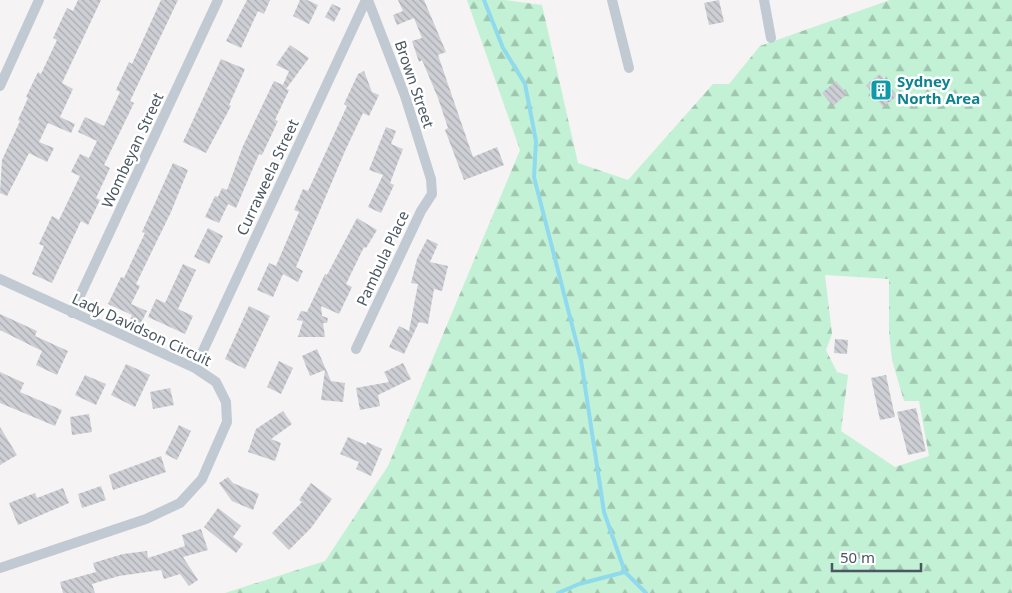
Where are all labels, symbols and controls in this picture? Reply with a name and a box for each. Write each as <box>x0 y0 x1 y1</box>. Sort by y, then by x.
street label: Brown Street <box>391 38 440 131</box>
place label: Sydney North Area <box>897 71 980 108</box>
building icon: Sydney North Area <box>869 78 893 102</box>
street label: Wombeyan Street <box>96 88 168 211</box>
street label: Curraweela Street <box>231 115 303 238</box>
street label: Pambula Place <box>351 207 413 309</box>
street label: Lady Davidson Circuit <box>69 288 215 370</box>
scale bar <box>832 540 921 572</box>
text: 50 m <box>840 547 875 567</box>

